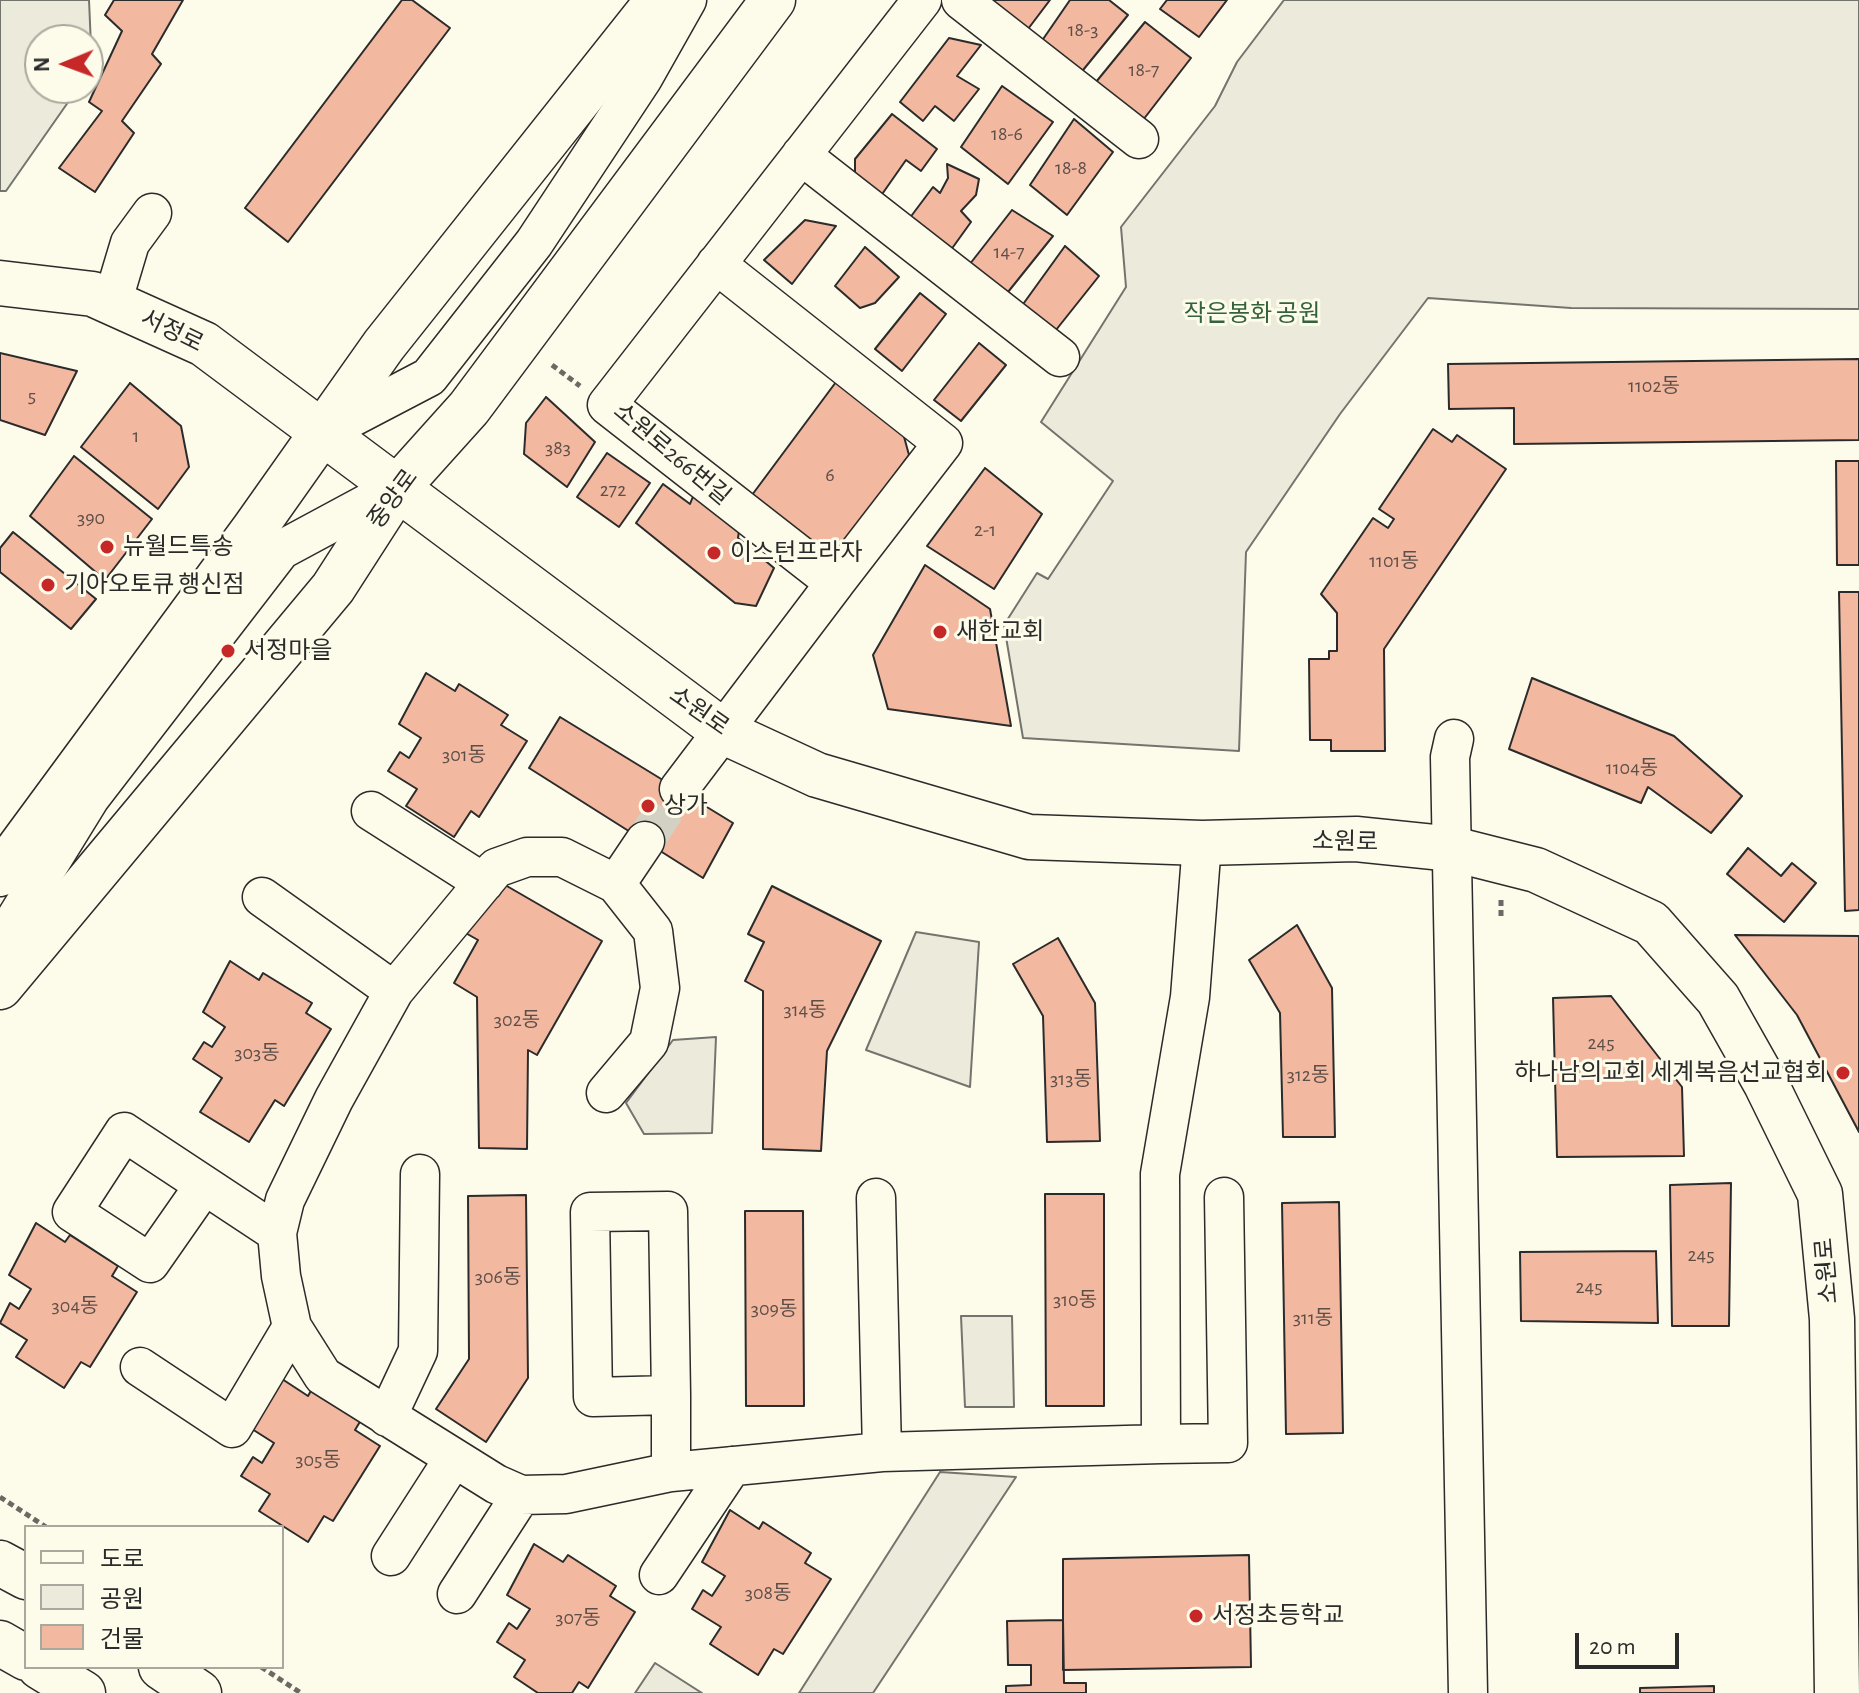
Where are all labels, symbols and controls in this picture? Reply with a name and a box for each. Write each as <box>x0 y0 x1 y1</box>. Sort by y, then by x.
house number: 18-3 <box>1068 18 1098 42</box>
north arrow <box>24 24 104 104</box>
text: N <box>31 57 53 72</box>
house number: 18-7 <box>1129 58 1159 82</box>
house number: 18-6 <box>991 122 1023 146</box>
house number: 18-8 <box>1055 156 1087 180</box>
house number: 14-7 <box>994 240 1024 264</box>
park label: 작은봉화 공원 <box>1184 300 1320 328</box>
street label: 서정로 <box>136 304 208 358</box>
house number: 1102동 <box>1628 374 1680 398</box>
house number: 5 <box>28 384 36 408</box>
street label: 소원로266번길 <box>608 397 736 511</box>
house number: 1 <box>133 424 139 448</box>
house number: 383 <box>545 436 571 460</box>
house number: 6 <box>825 463 835 487</box>
street label: 중앙로 <box>362 464 424 534</box>
house number: 272 <box>600 478 626 502</box>
house number: 390 <box>77 506 105 530</box>
house number: 2-1 <box>974 518 996 542</box>
place label: 뉴월드특송 <box>123 533 233 561</box>
marker: 뉴월드특송 <box>98 538 116 556</box>
place label: 이스턴프라자 <box>730 539 862 567</box>
marker: 이스턴프라자 <box>705 544 723 562</box>
house number: 1101동 <box>1369 549 1419 573</box>
place label: 기아오토큐 행신점 <box>64 571 245 599</box>
marker: 기아오토큐 행신점 <box>39 576 57 594</box>
place label: 새한교회 <box>956 618 1044 646</box>
marker: 새한교회 <box>931 623 949 641</box>
place label: 서정마을 <box>244 637 332 665</box>
marker: 서정마을 <box>219 642 237 660</box>
street label: 소원로 <box>664 680 734 742</box>
house number: 301동 <box>442 743 486 767</box>
house number: 1104동 <box>1606 756 1658 780</box>
place label: 상가 <box>664 792 708 820</box>
marker: 상가 <box>639 797 657 815</box>
street label: 소원로 <box>1312 827 1378 857</box>
house number: 314동 <box>783 998 827 1022</box>
house number: 302동 <box>494 1008 540 1032</box>
house number: 245 <box>1587 1031 1615 1055</box>
house number: 303동 <box>234 1041 280 1065</box>
place label: 하나남의교회 세계복음선교협회 <box>1514 1059 1827 1087</box>
house number: 312동 <box>1287 1063 1329 1087</box>
marker: 하나남의교회 세계복음선교협회 <box>1834 1064 1852 1082</box>
house number: 313동 <box>1050 1067 1092 1091</box>
street label: 소원로 <box>1810 1237 1844 1305</box>
house number: 245 <box>1687 1243 1715 1267</box>
house number: 306동 <box>475 1265 521 1289</box>
house number: 245 <box>1575 1275 1603 1299</box>
house number: 310동 <box>1053 1288 1097 1312</box>
house number: 304동 <box>52 1294 98 1318</box>
house number: 309동 <box>751 1297 797 1321</box>
house number: 311동 <box>1293 1306 1333 1330</box>
house number: 305동 <box>295 1448 341 1472</box>
legend <box>24 1525 284 1669</box>
text: 도로 <box>100 1548 144 1572</box>
house number: 308동 <box>745 1581 791 1605</box>
text: 공원 <box>100 1588 144 1612</box>
place label: 서정초등학교 <box>1212 1602 1344 1630</box>
house number: 307동 <box>555 1606 601 1630</box>
marker: 서정초등학교 <box>1187 1607 1205 1625</box>
scale bar <box>1579 1617 1683 1667</box>
text: 건물 <box>100 1628 144 1652</box>
text: 20 m <box>1589 1635 1636 1659</box>

